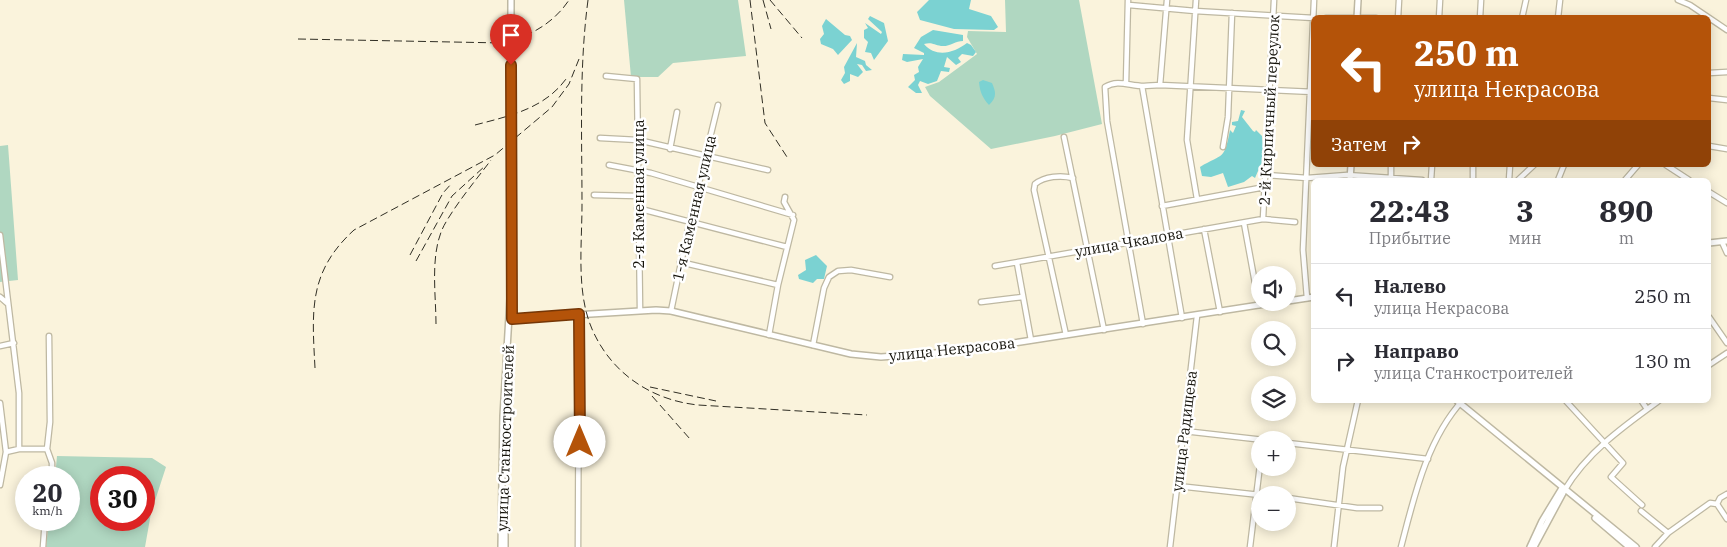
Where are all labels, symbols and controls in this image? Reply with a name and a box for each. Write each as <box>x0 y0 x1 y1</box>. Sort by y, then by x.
pin <box>490 14 532 65</box>
street label: 2-й Кирпичный переулок <box>1255 14 1283 206</box>
icon: arrive <box>497 21 525 49</box>
text: 250 m <box>1414 30 1519 76</box>
icon: left <box>1331 35 1396 100</box>
text: улица Некрасова <box>1414 74 1600 103</box>
street label: 2-я Каменная улица <box>629 119 648 269</box>
icon: right <box>1397 130 1425 158</box>
text: Затем <box>1331 132 1387 156</box>
street label: 1-я Каменная улица <box>668 133 720 283</box>
text: 22:43 <box>1369 191 1450 230</box>
text: 3 <box>1516 191 1534 230</box>
text: 890 <box>1599 191 1653 230</box>
street label: улица Чкалова <box>1073 223 1185 261</box>
text: Прибытие <box>1369 228 1451 248</box>
text: мин <box>1508 228 1542 248</box>
text: m <box>1619 228 1634 248</box>
map controls <box>1251 266 1296 531</box>
button: sound <box>1251 266 1296 311</box>
text: Налево <box>1374 274 1446 298</box>
icon: left <box>1331 282 1359 310</box>
text: 250 m <box>1634 284 1691 308</box>
text: улица Некрасова <box>1374 298 1509 318</box>
button: search <box>1251 321 1296 366</box>
street label: улица Некрасова <box>888 333 1016 365</box>
text: Направо <box>1374 339 1459 363</box>
street label: улица Станкостроителей <box>492 344 518 532</box>
icon: right <box>1331 347 1359 375</box>
text: 130 m <box>1634 349 1691 373</box>
text: улица Станкостроителей <box>1374 363 1573 383</box>
street label: улица Радищева <box>1167 369 1201 493</box>
button: layers <box>1251 376 1296 421</box>
position arrow <box>553 415 605 467</box>
button: + <box>1251 431 1296 476</box>
speed limit sign: 30 <box>90 466 155 531</box>
text: 20 <box>32 476 63 509</box>
button: − <box>1251 486 1296 531</box>
text: km/h <box>32 503 63 518</box>

